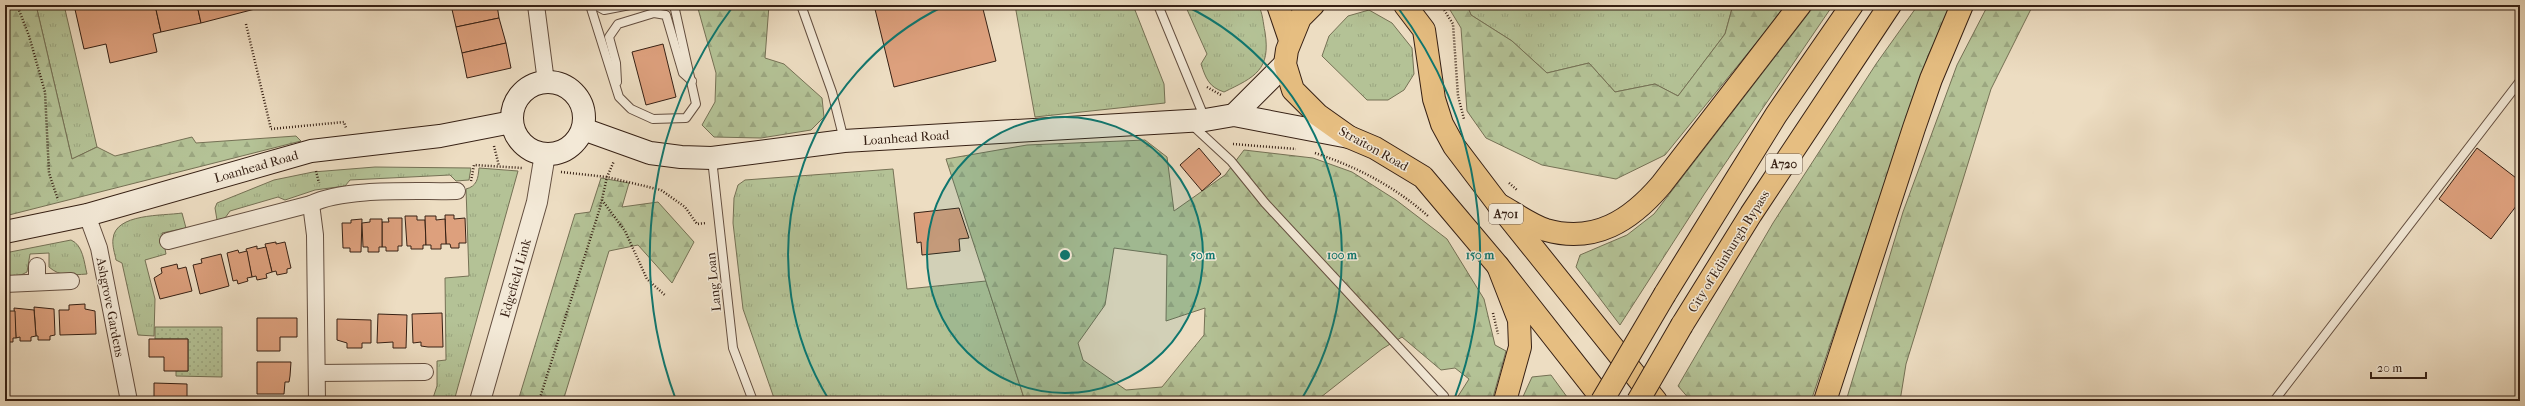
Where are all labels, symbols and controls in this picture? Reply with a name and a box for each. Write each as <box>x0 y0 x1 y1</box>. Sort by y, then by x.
street label: Straiton Road <box>1336 123 1412 174</box>
street label: Loanhead Road <box>862 127 951 148</box>
street label: Loanhead Road <box>212 147 301 186</box>
road number: A720 <box>1766 154 1802 174</box>
street label: City of Edinburgh Bypass <box>1685 187 1772 315</box>
road number: A701 <box>1489 204 1523 224</box>
street label: Edgefield Link <box>497 237 534 319</box>
centre of rings <box>1058 248 1072 262</box>
text: 50 m <box>1191 248 1216 262</box>
text: 100 m <box>1327 248 1358 262</box>
text: 150 m <box>1466 248 1495 262</box>
street label: Lang Loan <box>703 251 724 312</box>
street label: Ashgrove Gardens <box>93 255 128 358</box>
scale bar <box>2371 354 2426 380</box>
text: 20 m <box>2377 361 2402 375</box>

